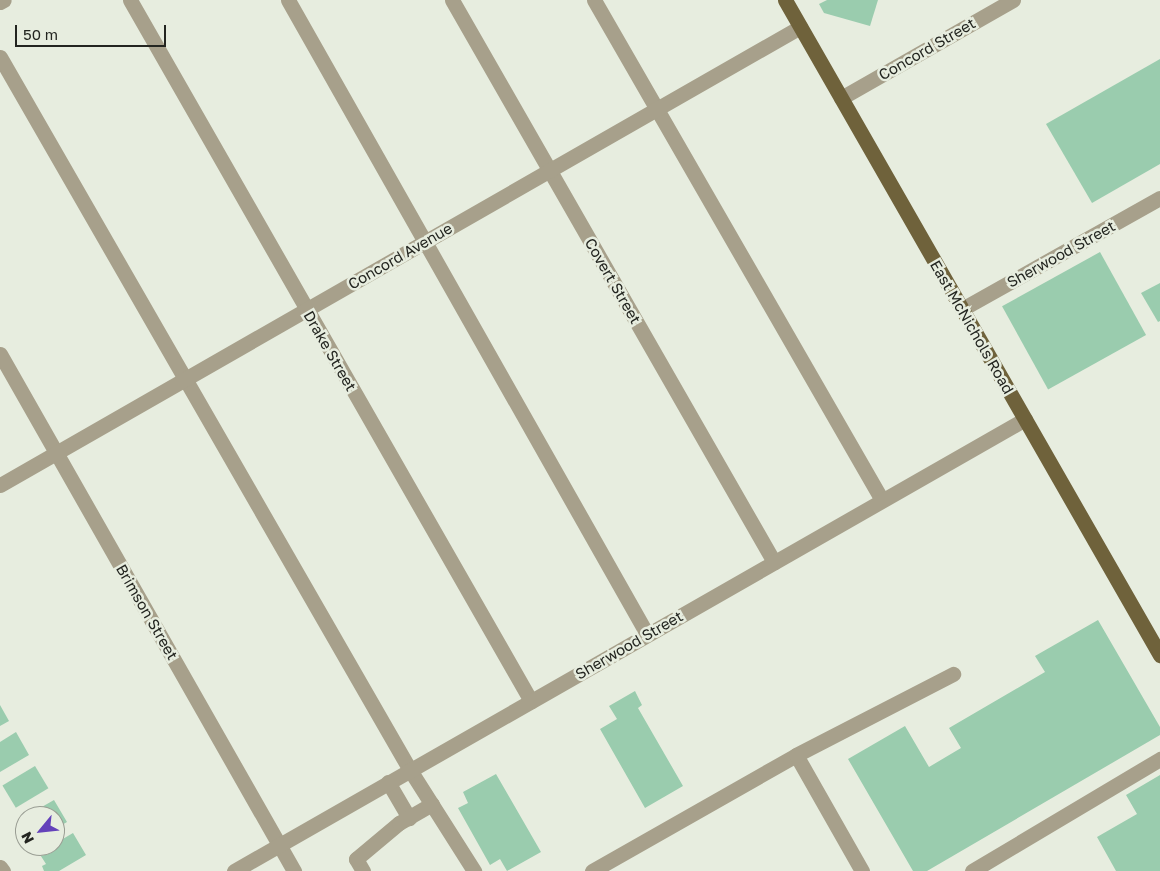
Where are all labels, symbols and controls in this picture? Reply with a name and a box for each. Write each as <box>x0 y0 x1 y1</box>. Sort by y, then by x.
street label: Concord Street <box>875 14 979 84</box>
scale bar <box>18 15 169 47</box>
text: 50 m <box>23 25 58 43</box>
street label: Sherwood Street <box>1004 217 1118 291</box>
street label: Concord Avenue <box>345 219 455 293</box>
street label: Covert Street <box>581 235 645 327</box>
street label: East McNichols Road <box>926 257 1018 397</box>
street label: Drake Street <box>300 308 360 394</box>
street label: Brimson Street <box>112 561 182 663</box>
street label: Sherwood Street <box>572 607 686 683</box>
north arrow <box>15 806 65 856</box>
text: N <box>17 829 37 847</box>

